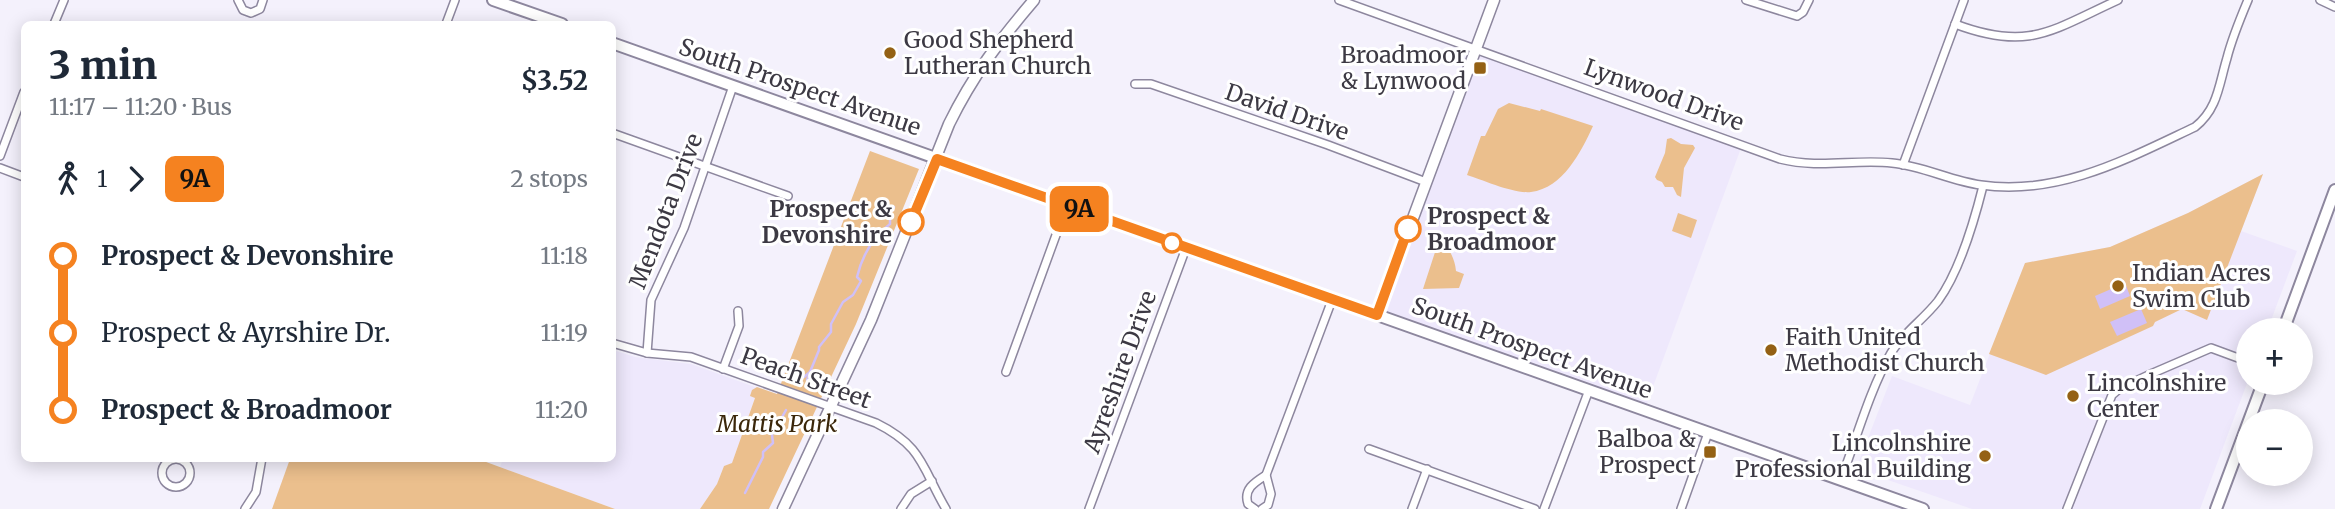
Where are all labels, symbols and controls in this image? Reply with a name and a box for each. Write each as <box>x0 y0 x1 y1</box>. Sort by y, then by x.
place label: Good Shepherd Lutheran Church <box>904 25 1091 80</box>
street label: South Prospect Avenue <box>675 31 925 142</box>
place label: Broadmoor & Lynwood <box>1340 40 1466 95</box>
text: 3 min <box>49 42 157 89</box>
marker: Good Shepherd Lutheran Church <box>882 45 898 61</box>
street label: Lynwood Drive <box>1580 52 1748 137</box>
marker: Broadmoor & Lynwood <box>1472 60 1488 76</box>
text: $3.52 <box>521 64 588 97</box>
street label: David Drive <box>1222 77 1353 146</box>
text: 11:17 – 11:20 · Bus <box>49 92 232 121</box>
street label: Mendota Drive <box>623 129 708 293</box>
icon: walk <box>49 160 87 198</box>
icon: forward <box>117 160 155 198</box>
text: 9A <box>179 163 210 194</box>
text: 1 <box>97 164 107 193</box>
text: 2 stops <box>510 164 588 193</box>
line badge: 9A <box>1048 186 1110 232</box>
text: 9A <box>1064 193 1094 224</box>
place label: Prospect & Devonshire <box>761 194 892 249</box>
place label: Prospect & Broadmoor <box>1427 201 1556 256</box>
marker: Prospect & Devonshire <box>898 209 924 235</box>
marker: Prospect & Broadmoor <box>1395 216 1421 242</box>
unlabelled marker <box>1162 233 1182 253</box>
text: Prospect & Devonshire <box>101 239 393 272</box>
text: 11:18 <box>540 241 588 270</box>
place label: Indian Acres Swim Club <box>2132 258 2271 313</box>
marker: Indian Acres Swim Club <box>2110 278 2126 294</box>
street label: Ayreshire Drive <box>1076 287 1162 458</box>
street label: South Prospect Avenue <box>1408 290 1656 405</box>
text: Prospect & Ayrshire Dr. <box>101 316 391 349</box>
text: 11:19 <box>540 318 588 347</box>
map controls <box>2236 318 2313 486</box>
button: + <box>2236 318 2313 395</box>
place label: Faith United Methodist Church <box>1785 322 1985 377</box>
street label: Peach Street <box>737 341 875 415</box>
marker: Faith United Methodist Church <box>1763 342 1779 358</box>
place label: Lincolnshire Center <box>2087 368 2226 423</box>
marker: Lincolnshire Center <box>2065 388 2081 404</box>
text: Prospect & Broadmoor <box>101 393 392 426</box>
text: 11:20 <box>535 395 588 424</box>
park label: Mattis Park <box>716 409 838 438</box>
button: − <box>2236 409 2313 486</box>
place label: Balboa & Prospect <box>1597 424 1697 479</box>
place label: Lincolnshire Professional Building <box>1735 428 1971 483</box>
marker: Balboa & Prospect <box>1702 444 1718 460</box>
marker: Lincolnshire Professional Building <box>1977 448 1993 464</box>

